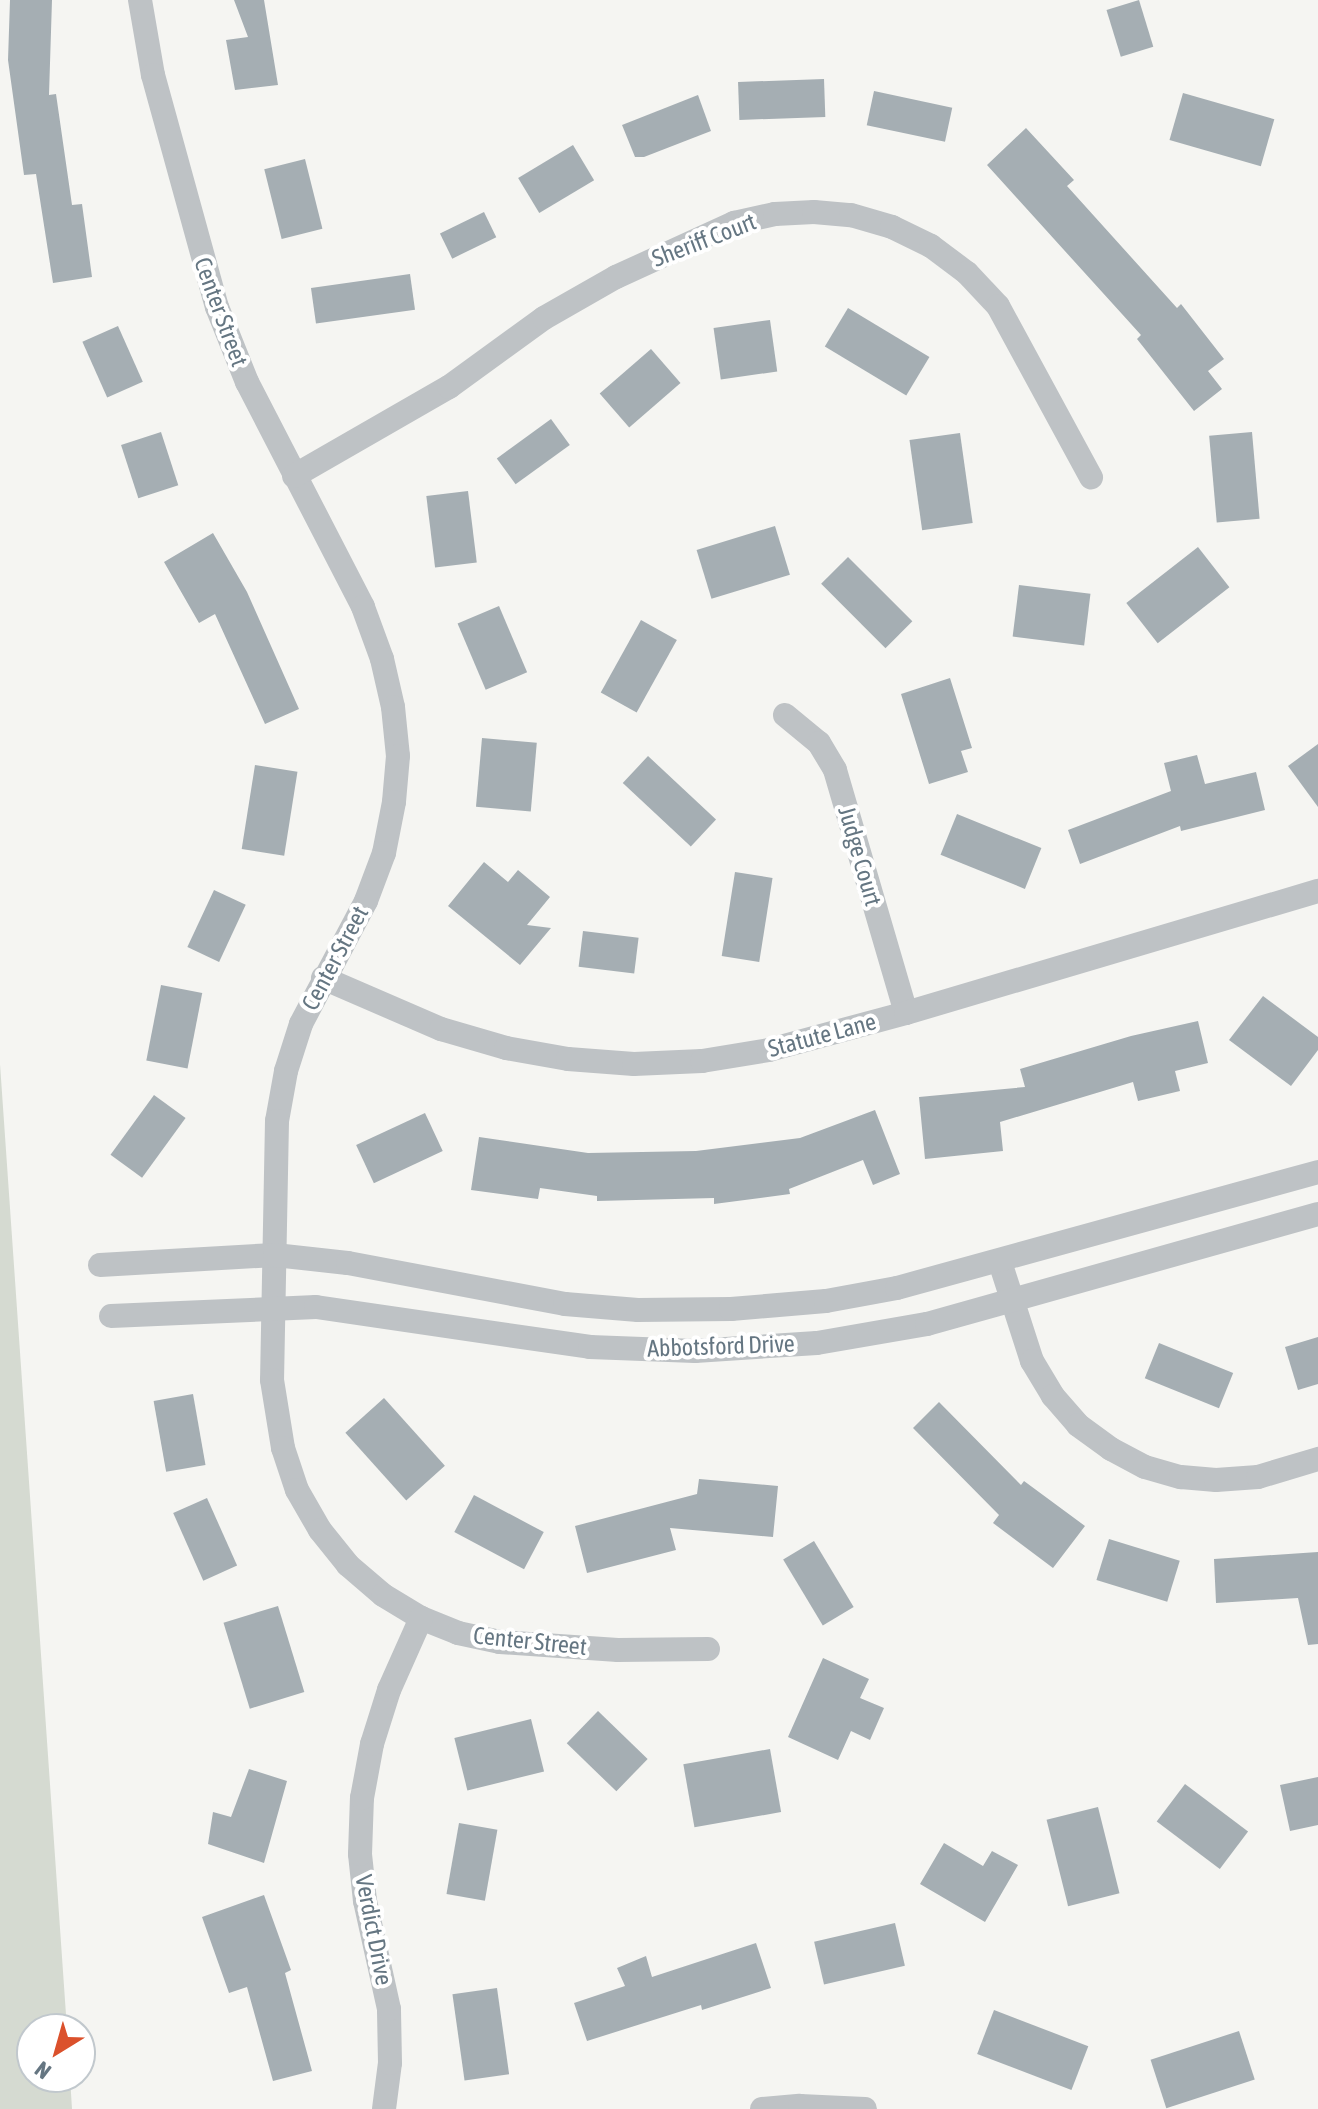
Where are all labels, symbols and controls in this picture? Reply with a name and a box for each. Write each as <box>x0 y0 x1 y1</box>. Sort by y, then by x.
street label: Sheriff Court <box>648 207 760 273</box>
street label: Center Street <box>188 254 254 370</box>
street label: Judge Court <box>832 803 888 909</box>
street label: Center Street <box>296 901 374 1015</box>
street label: Statute Lane <box>765 1007 879 1063</box>
street label: Abbotsford Drive <box>647 1329 795 1363</box>
street label: Center Street <box>472 1621 588 1661</box>
street label: Verdict Drive <box>349 1872 399 1988</box>
north arrow <box>16 2013 96 2093</box>
text: N <box>30 2056 56 2085</box>

